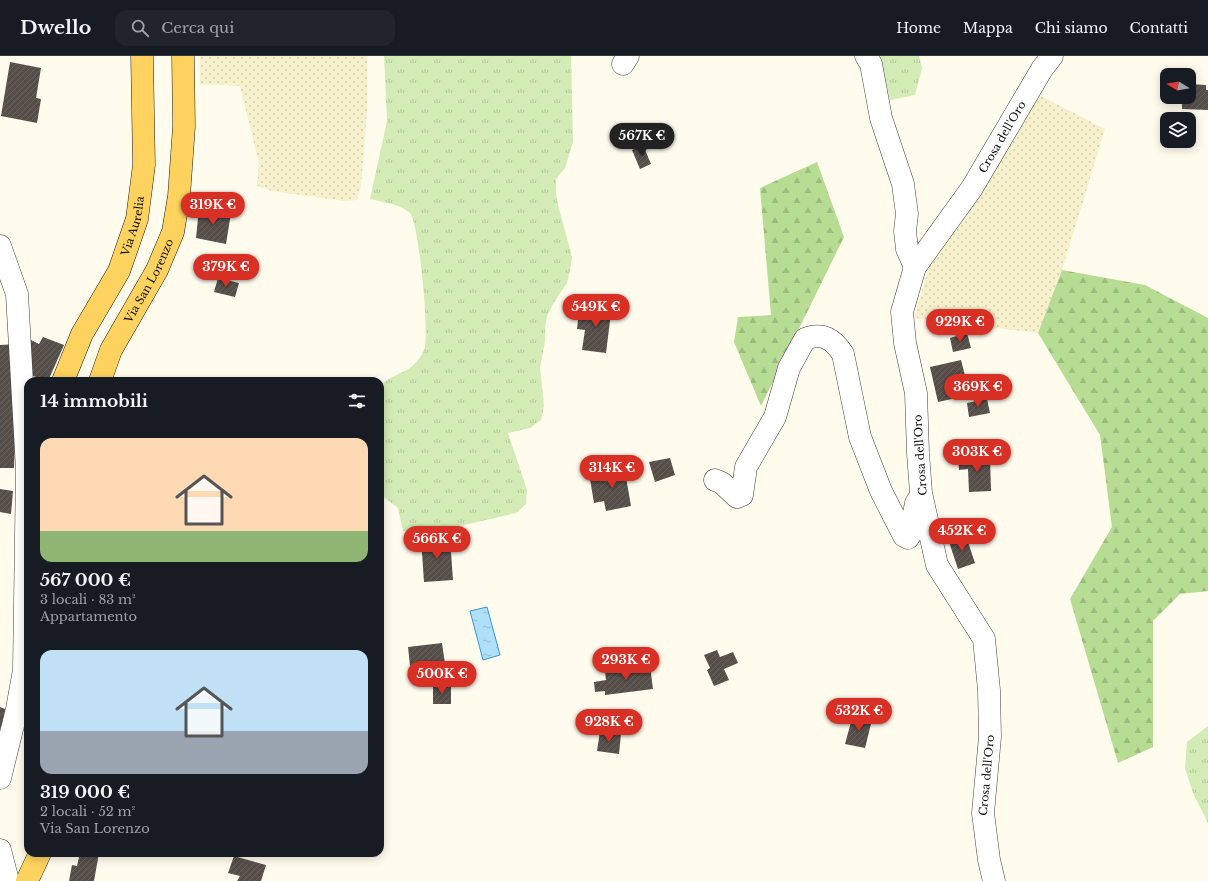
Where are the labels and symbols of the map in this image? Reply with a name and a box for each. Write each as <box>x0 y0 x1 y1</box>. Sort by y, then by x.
north arrow <box>1160 68 1196 104</box>
street label: Crosa dell'Oro <box>975 98 1029 175</box>
pin: 567K € <box>609 123 675 157</box>
pin: 319K € <box>180 192 246 226</box>
street label: Via Aurelia <box>117 194 147 259</box>
street label: Via San Lorenzo <box>121 237 176 326</box>
pin: 379K € <box>193 254 259 288</box>
pin: 549K € <box>563 294 629 328</box>
pin: 929K € <box>927 309 993 343</box>
pin: 369K € <box>945 374 1011 408</box>
street label: Crosa dell'Oro <box>910 414 930 496</box>
pin: 303K € <box>944 439 1010 473</box>
pin: 314K € <box>579 455 645 489</box>
pin: 452K € <box>929 518 995 552</box>
pin: 566K € <box>404 526 470 560</box>
pin: 293K € <box>593 647 659 681</box>
pin: 500K € <box>409 661 475 695</box>
pin: 532K € <box>826 698 892 732</box>
pin: 928K € <box>576 709 642 743</box>
street label: Crosa dell'Oro <box>976 734 997 816</box>

